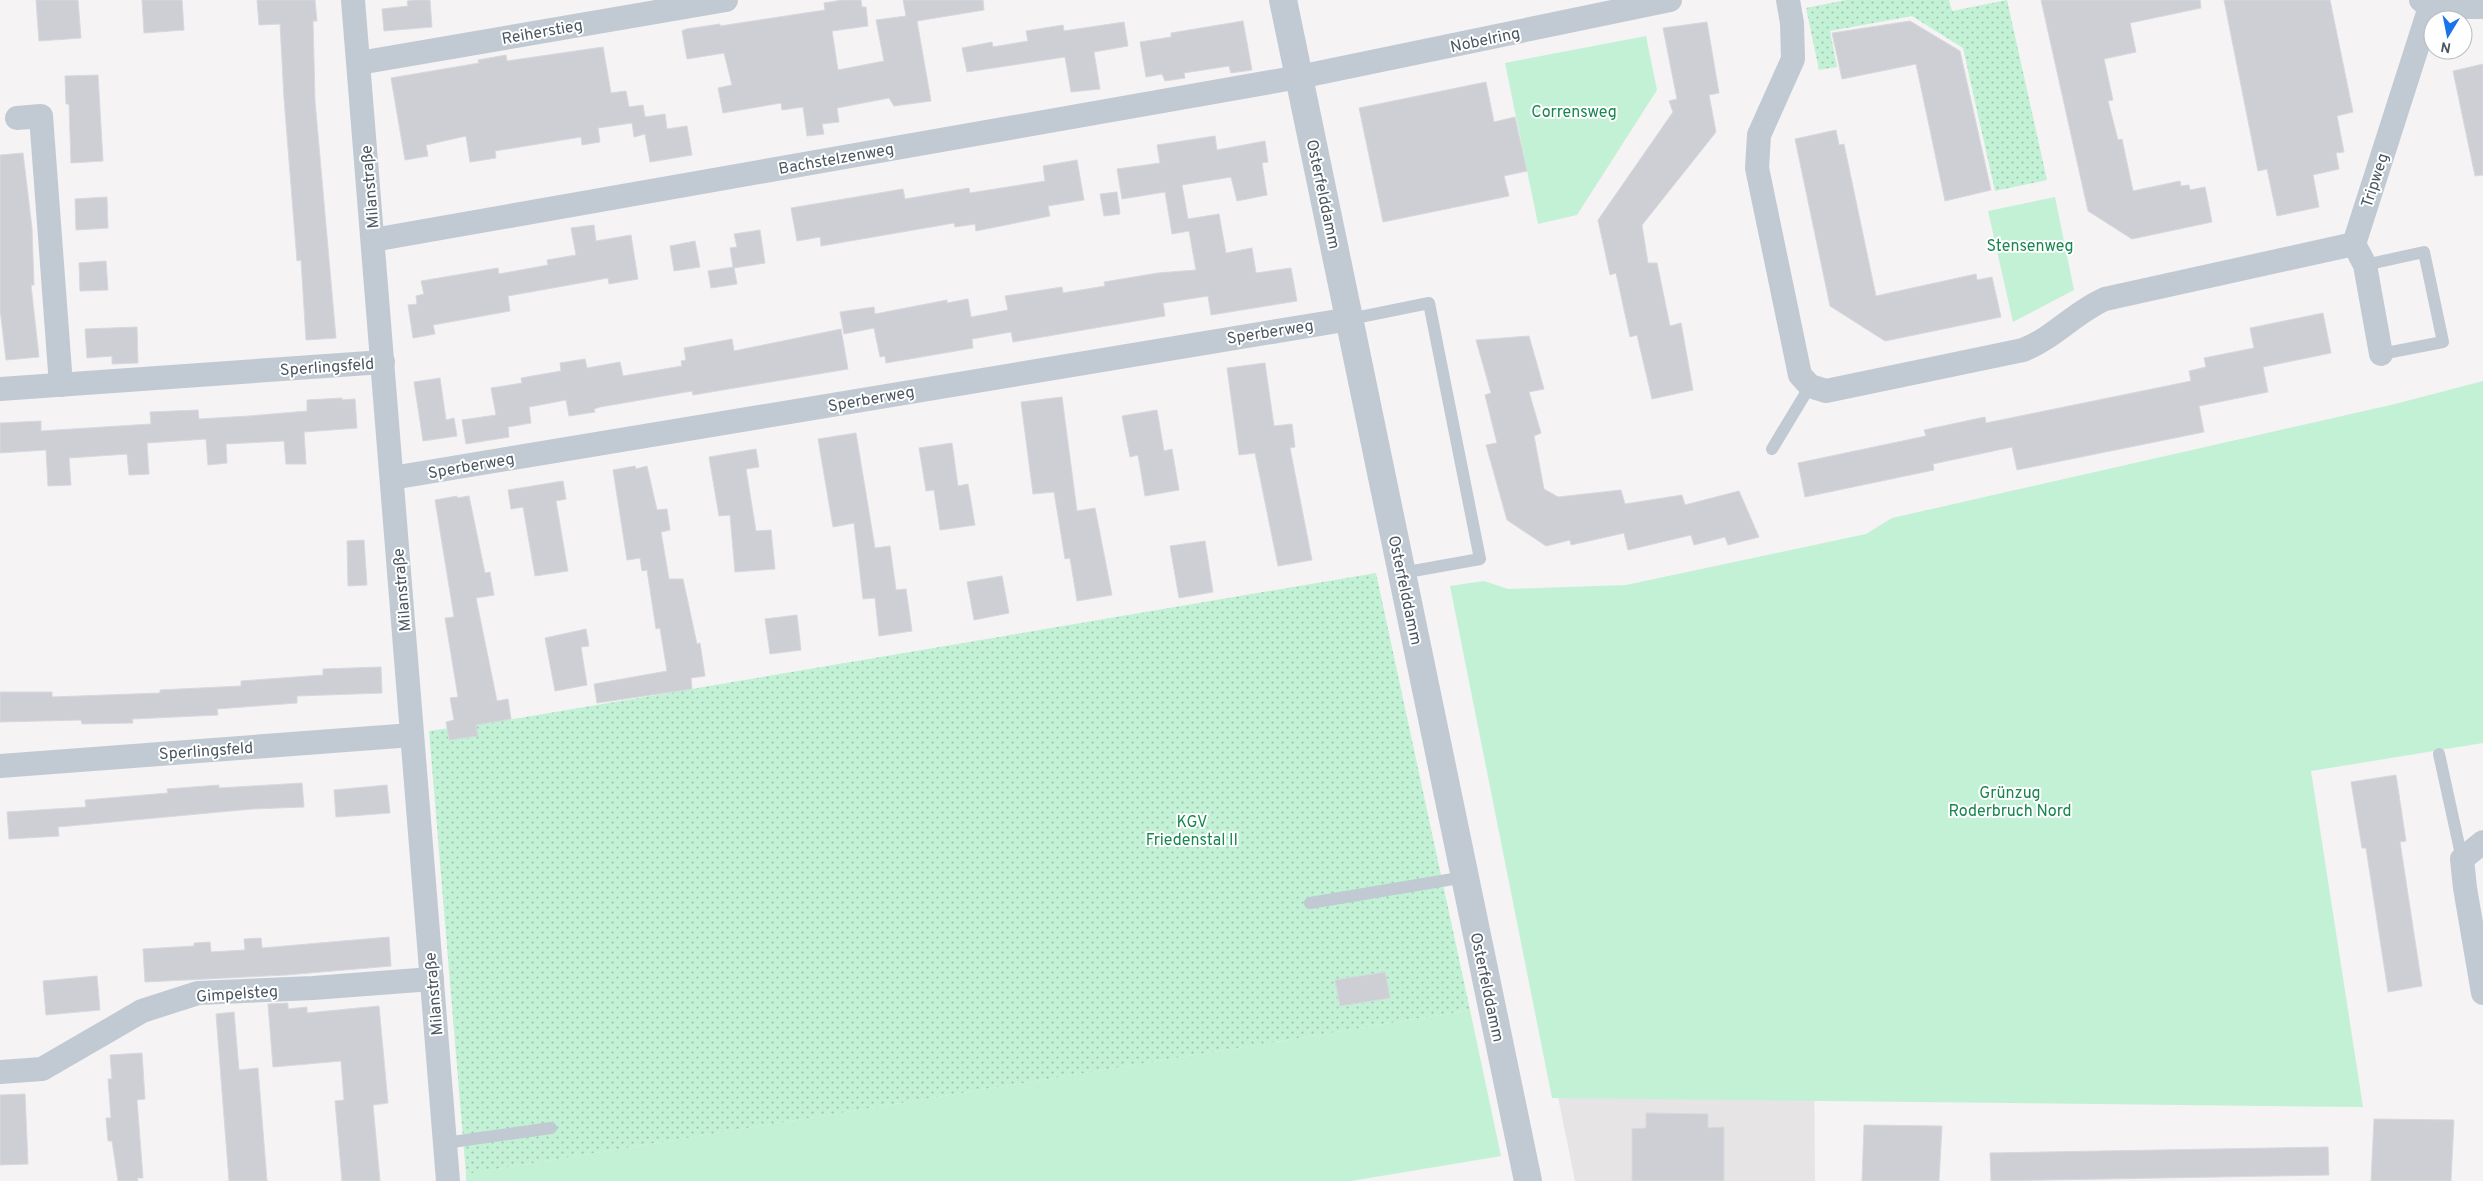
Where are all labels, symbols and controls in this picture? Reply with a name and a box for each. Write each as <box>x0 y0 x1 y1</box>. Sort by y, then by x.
north arrow <box>2423 10 2473 60</box>
street label: Reiherstieg <box>500 16 584 50</box>
street label: Nobelring <box>1449 24 1522 58</box>
text: N <box>2440 37 2452 56</box>
park label: Corrensweg <box>1531 103 1617 123</box>
street label: Osterfelddamm <box>1301 138 1343 251</box>
street label: Bachstelzenweg <box>777 140 896 180</box>
street label: Milanstraße <box>357 144 385 229</box>
street label: Tripweg <box>2358 151 2394 210</box>
park label: Stensenweg <box>1986 237 2074 257</box>
street label: Sperberweg <box>1226 316 1315 350</box>
street label: Sperlingsfeld <box>279 355 375 381</box>
street label: Sperberweg <box>827 383 916 417</box>
street label: Sperberweg <box>427 450 516 484</box>
street label: Osterfelddamm <box>1383 534 1425 647</box>
street label: Milanstraße <box>389 547 417 632</box>
street label: Sperlingsfeld <box>158 739 254 765</box>
park label: Grünzug Roderbruch Nord <box>1948 784 2072 822</box>
park label: KGV Friedenstal II <box>1146 813 1238 851</box>
street label: Osterfelddamm <box>1465 931 1507 1044</box>
street label: Milanstraße <box>421 951 449 1036</box>
street label: Gimpelsteg <box>196 982 279 1008</box>

